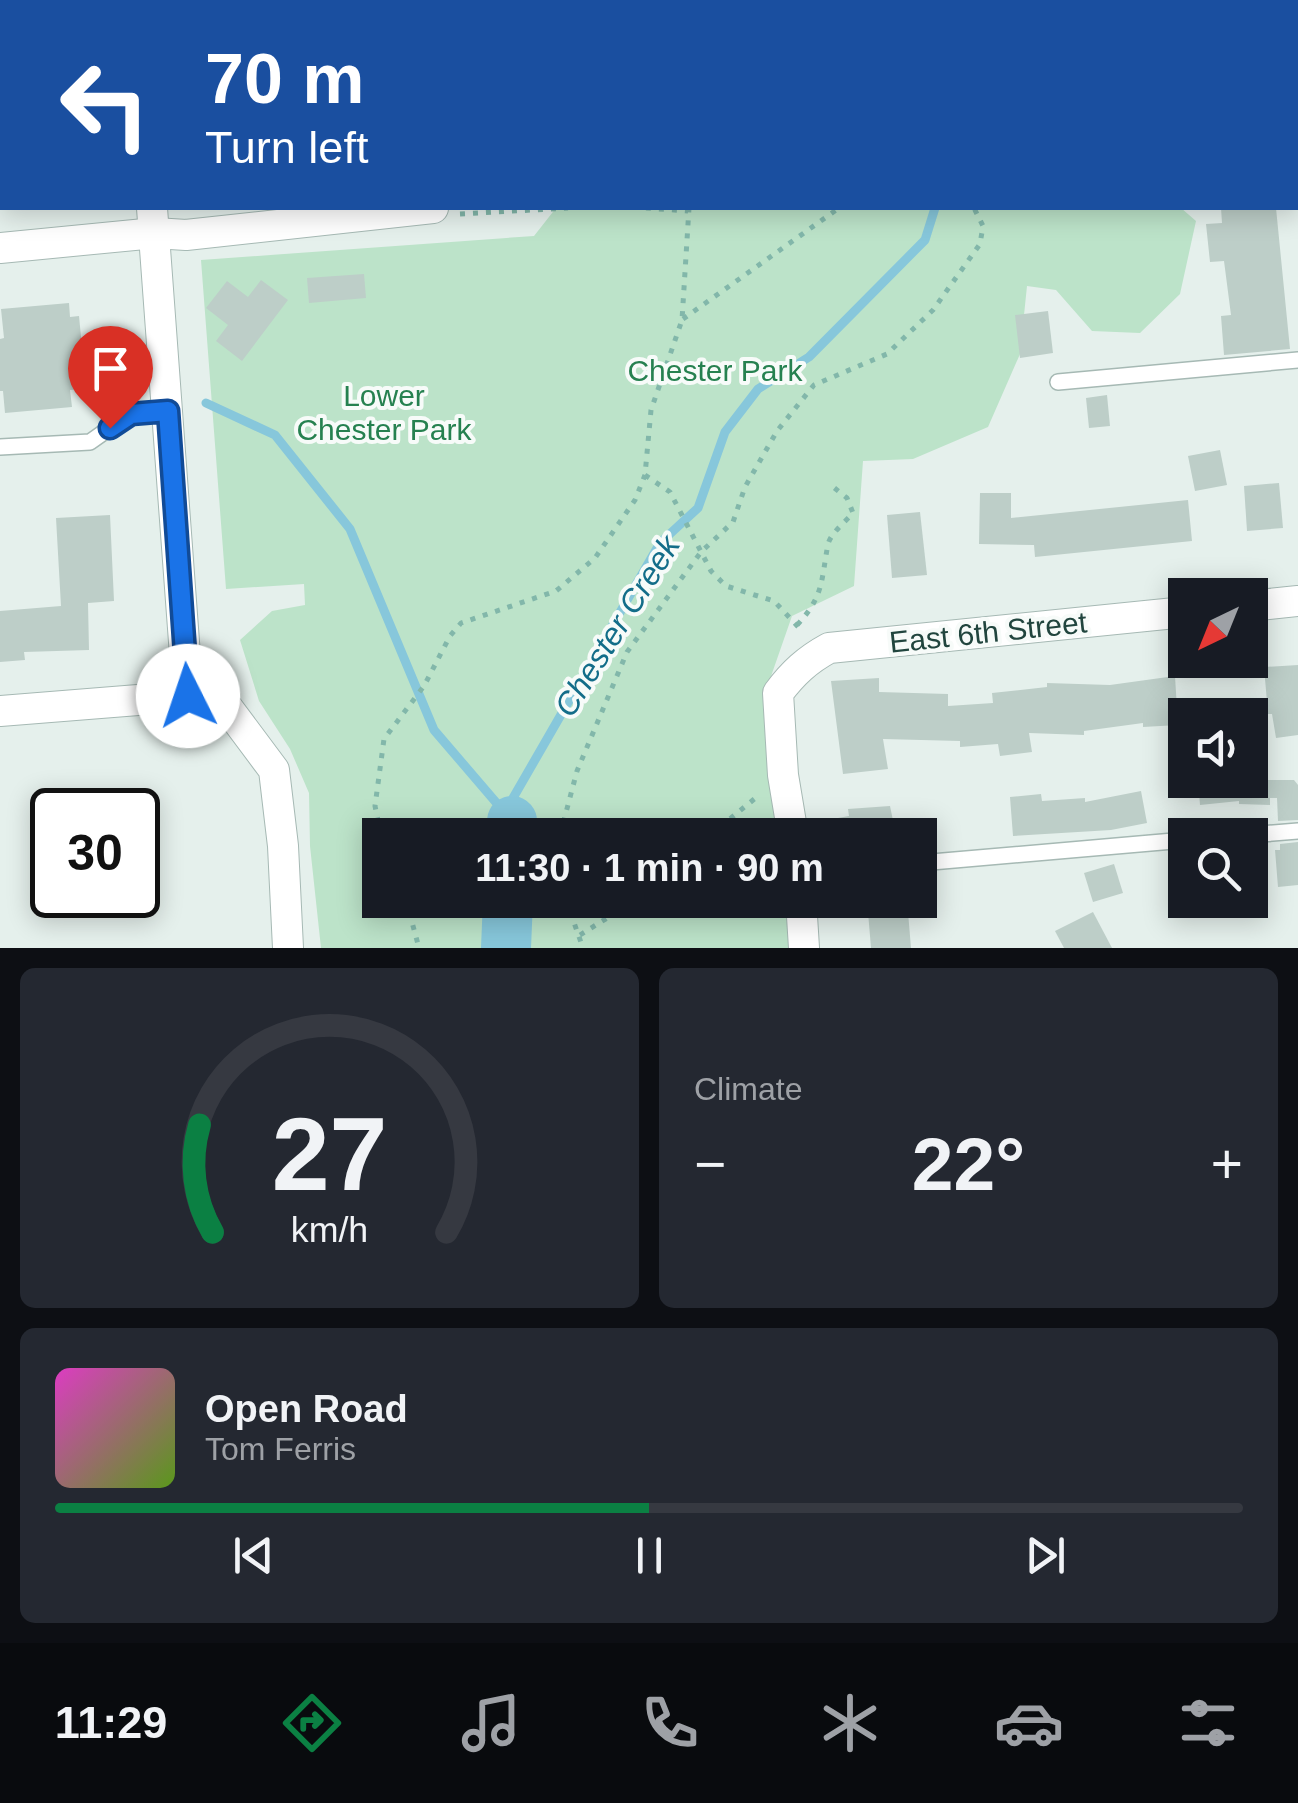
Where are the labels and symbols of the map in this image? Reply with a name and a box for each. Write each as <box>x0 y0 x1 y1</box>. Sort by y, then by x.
pin <box>68 326 153 429</box>
park label: Chester Park <box>627 354 804 387</box>
park label: Lower Chester Park <box>296 379 473 446</box>
water label: Chester Creek <box>547 527 688 723</box>
north arrow <box>1168 578 1268 678</box>
street label: East 6th Street <box>888 605 1089 659</box>
position arrow <box>136 644 240 748</box>
speed limit sign: 30 <box>30 788 160 918</box>

